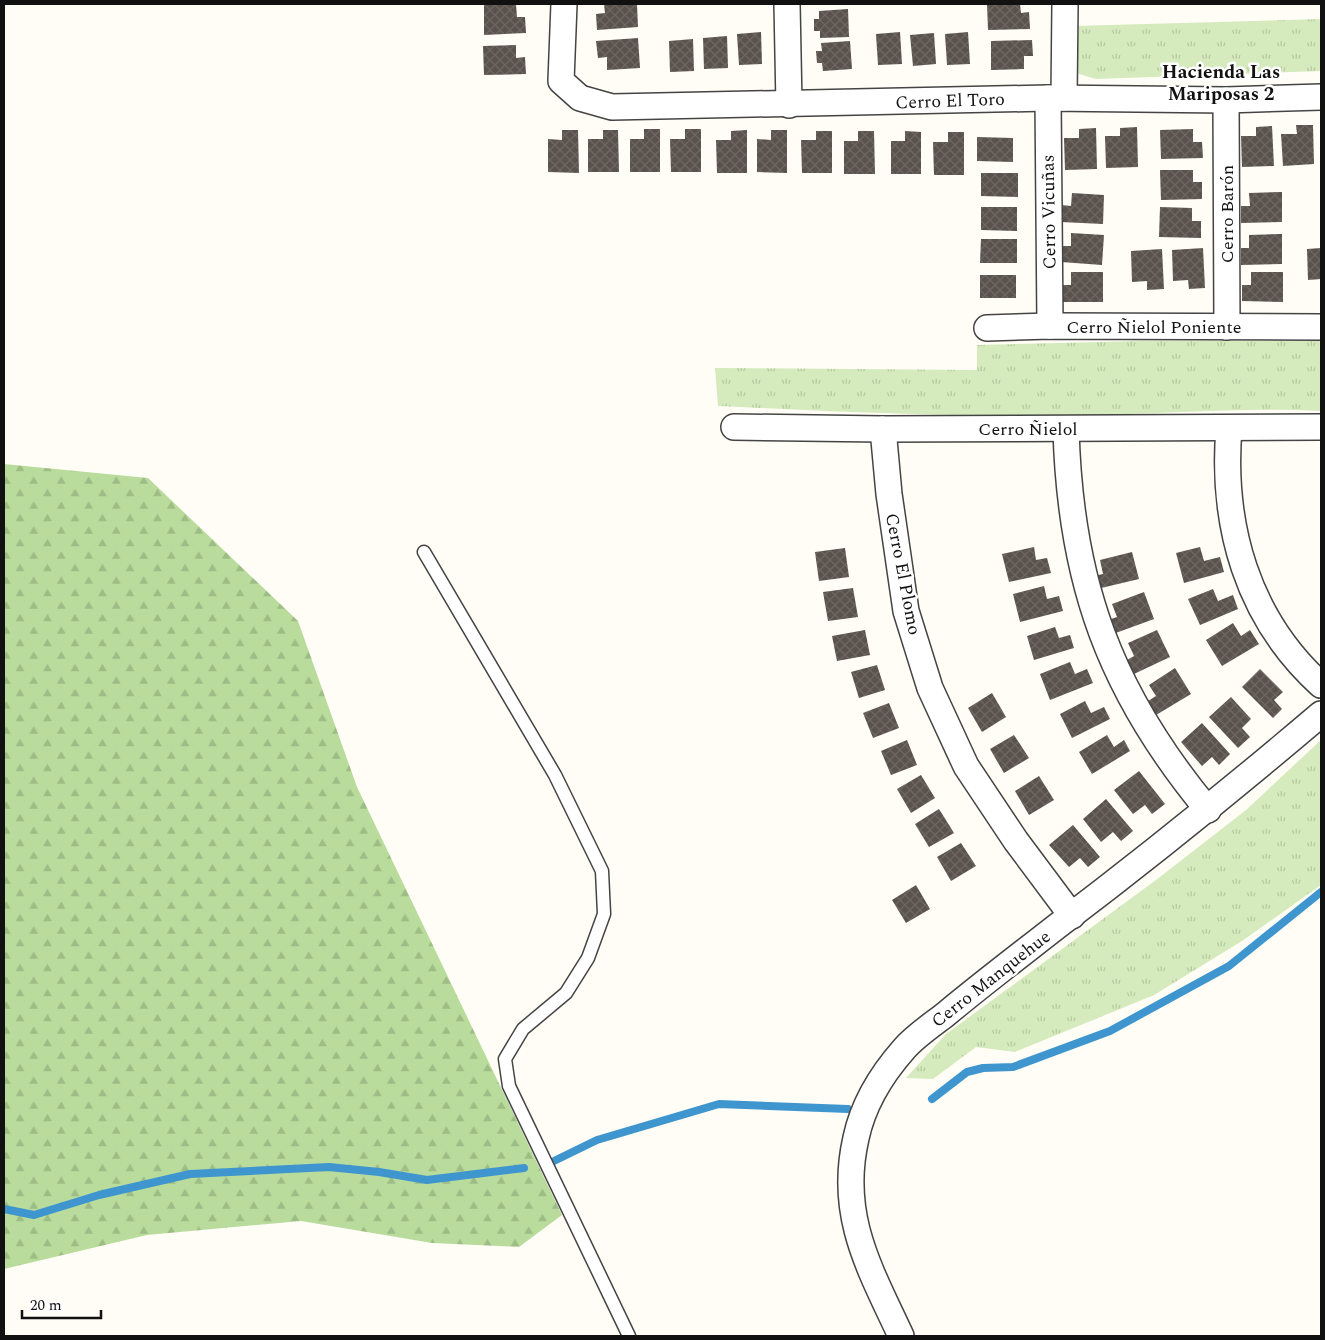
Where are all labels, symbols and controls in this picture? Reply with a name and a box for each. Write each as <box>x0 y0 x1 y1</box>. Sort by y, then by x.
district label: Hacienda Las Mariposas 2 <box>1162 58 1280 109</box>
street label: Cerro El Toro <box>895 86 1005 116</box>
street label: Cerro Vicuñas <box>1034 154 1064 270</box>
street label: Cerro Barón <box>1214 165 1241 263</box>
street label: Cerro Ñielol Poniente <box>1067 314 1241 341</box>
street label: Cerro Ñielol <box>978 416 1078 443</box>
street label: Cerro El Plomo <box>878 511 928 637</box>
street label: Cerro Manquehue <box>926 924 1056 1034</box>
scale bar <box>22 1288 101 1320</box>
text: 20 m <box>30 1294 62 1317</box>

